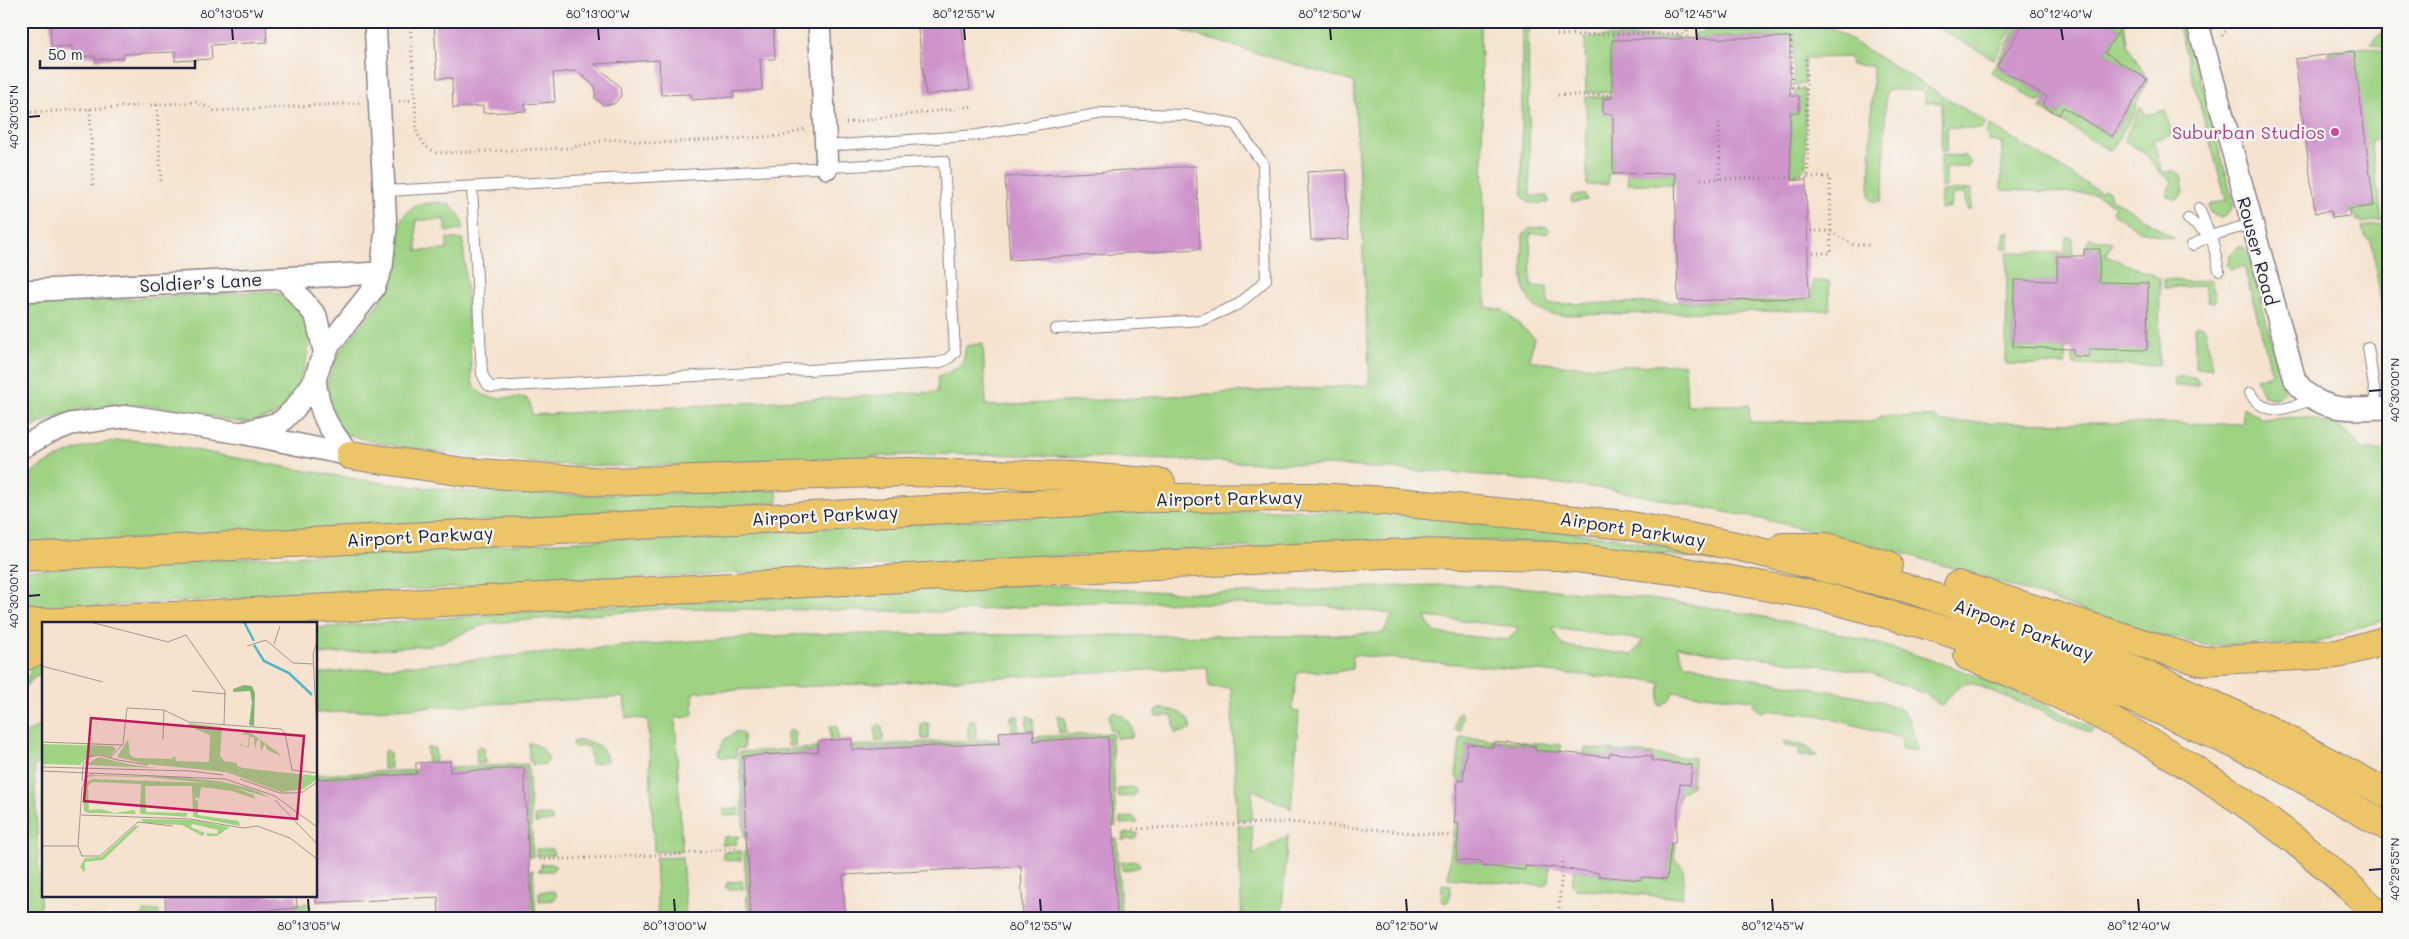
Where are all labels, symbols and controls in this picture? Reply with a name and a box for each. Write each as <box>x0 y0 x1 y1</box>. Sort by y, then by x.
text: 80°13'05"W <box>200 5 264 21</box>
text: 80°13'00"W <box>566 5 630 21</box>
text: 80°12'55"W <box>933 5 995 21</box>
text: 80°12'50"W <box>1298 5 1362 21</box>
text: 80°12'45"W <box>1665 5 1727 21</box>
text: 80°12'40"W <box>2029 5 2093 21</box>
scale bar <box>40 38 195 70</box>
text: 50 m <box>48 44 83 64</box>
text: 40°30'05"N <box>5 85 21 149</box>
place label: Suburban Studios <box>2172 120 2325 144</box>
marker: Suburban Studios <box>2329 126 2341 138</box>
street label: Rouser Road <box>2232 194 2284 308</box>
street label: Soldier's Lane <box>139 267 263 297</box>
text: 40°30'00"N <box>2386 358 2402 422</box>
street label: Airport Parkway <box>1155 485 1303 511</box>
street label: Airport Parkway <box>751 499 899 531</box>
street label: Airport Parkway <box>1559 506 1707 552</box>
street label: Airport Parkway <box>346 520 494 552</box>
text: 40°30'00"N <box>5 564 21 628</box>
street label: Airport Parkway <box>1951 593 2097 665</box>
inset map <box>42 622 318 896</box>
text: 40°29'55"N <box>2386 838 2402 900</box>
text: 80°13'05"W <box>277 917 341 933</box>
text: 80°13'00"W <box>643 917 707 933</box>
text: 80°12'55"W <box>1010 917 1072 933</box>
text: 80°12'50"W <box>1375 917 1439 933</box>
text: 80°12'45"W <box>1742 917 1804 933</box>
text: 80°12'40"W <box>2107 917 2171 933</box>

